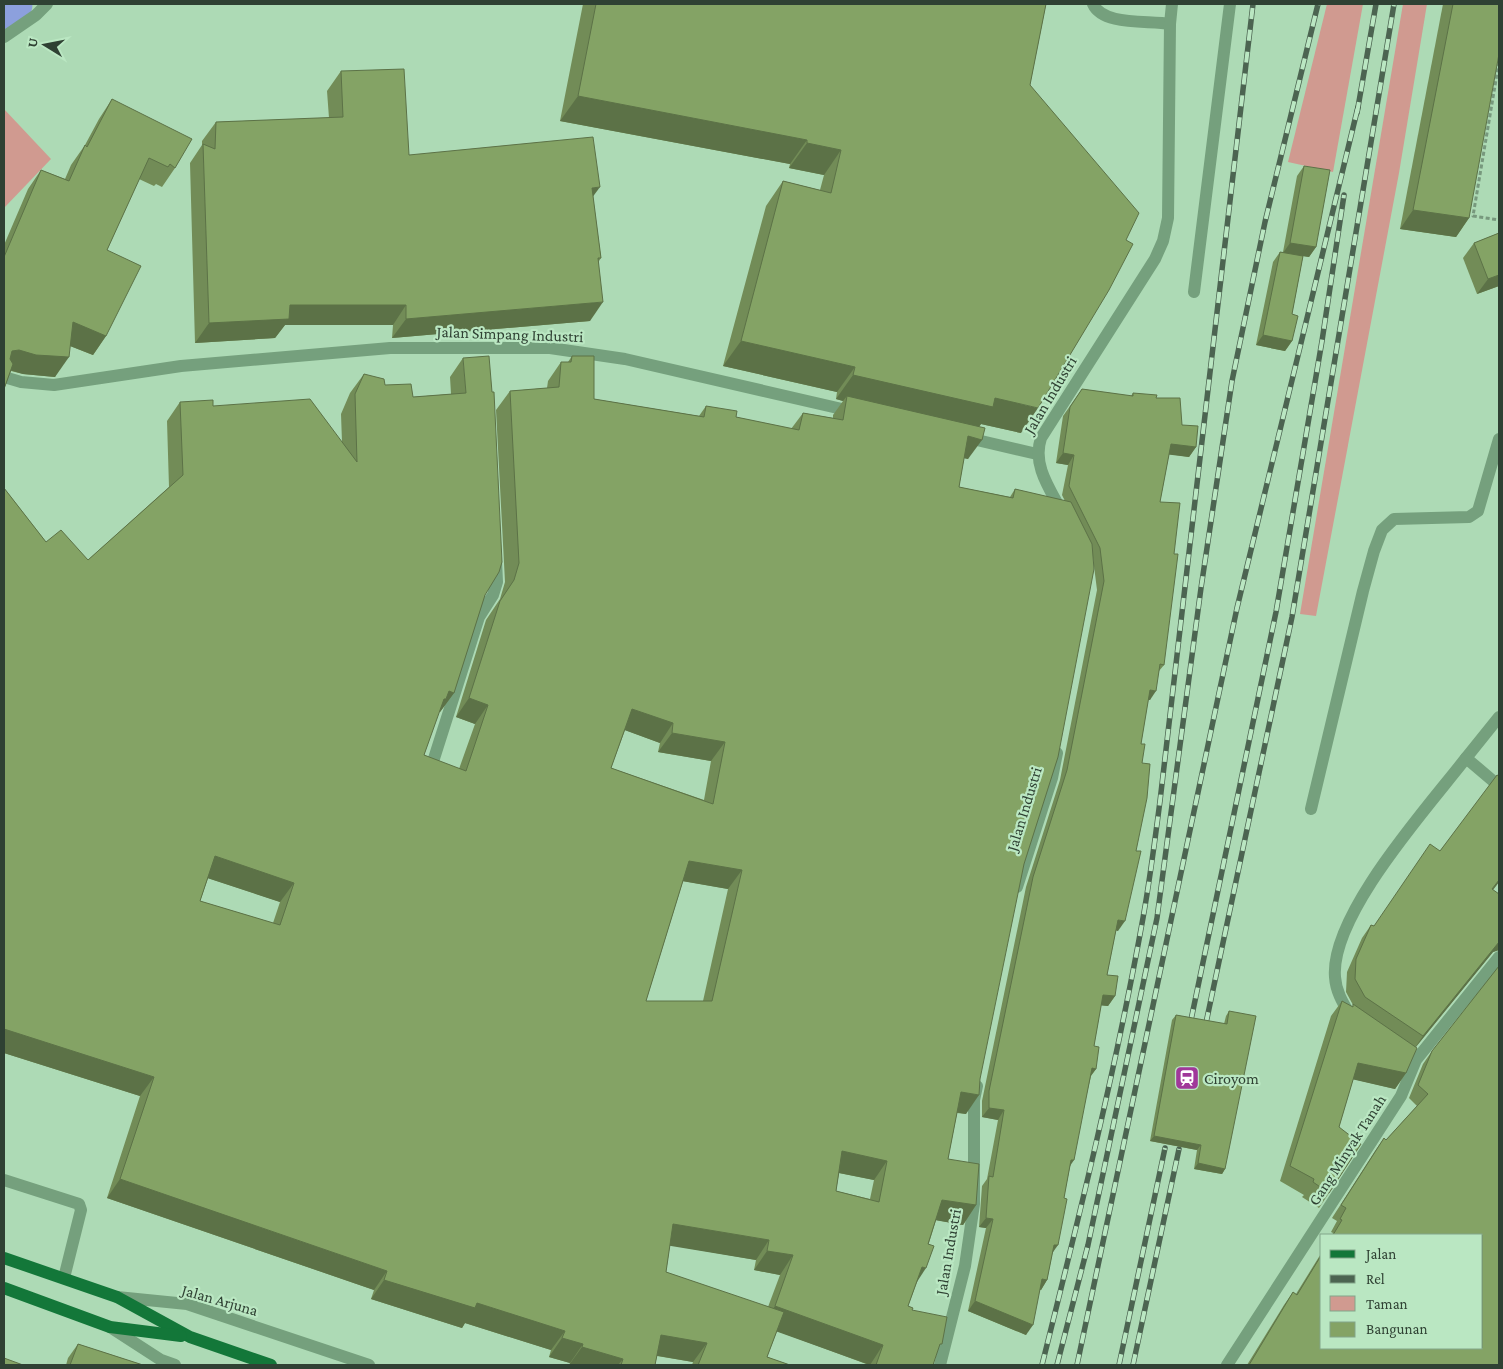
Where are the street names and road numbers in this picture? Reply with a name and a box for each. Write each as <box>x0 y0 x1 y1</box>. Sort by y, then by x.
street label: Jalan Simpang Industri <box>434 323 584 346</box>
street label: Jalan Industri <box>1019 353 1081 439</box>
street label: Jalan Industri <box>1003 765 1046 855</box>
street label: Gang Minyak Tanah <box>1305 1091 1390 1209</box>
street label: Jalan Industri <box>932 1208 965 1299</box>
street label: Jalan Arjuna <box>178 1280 261 1320</box>

